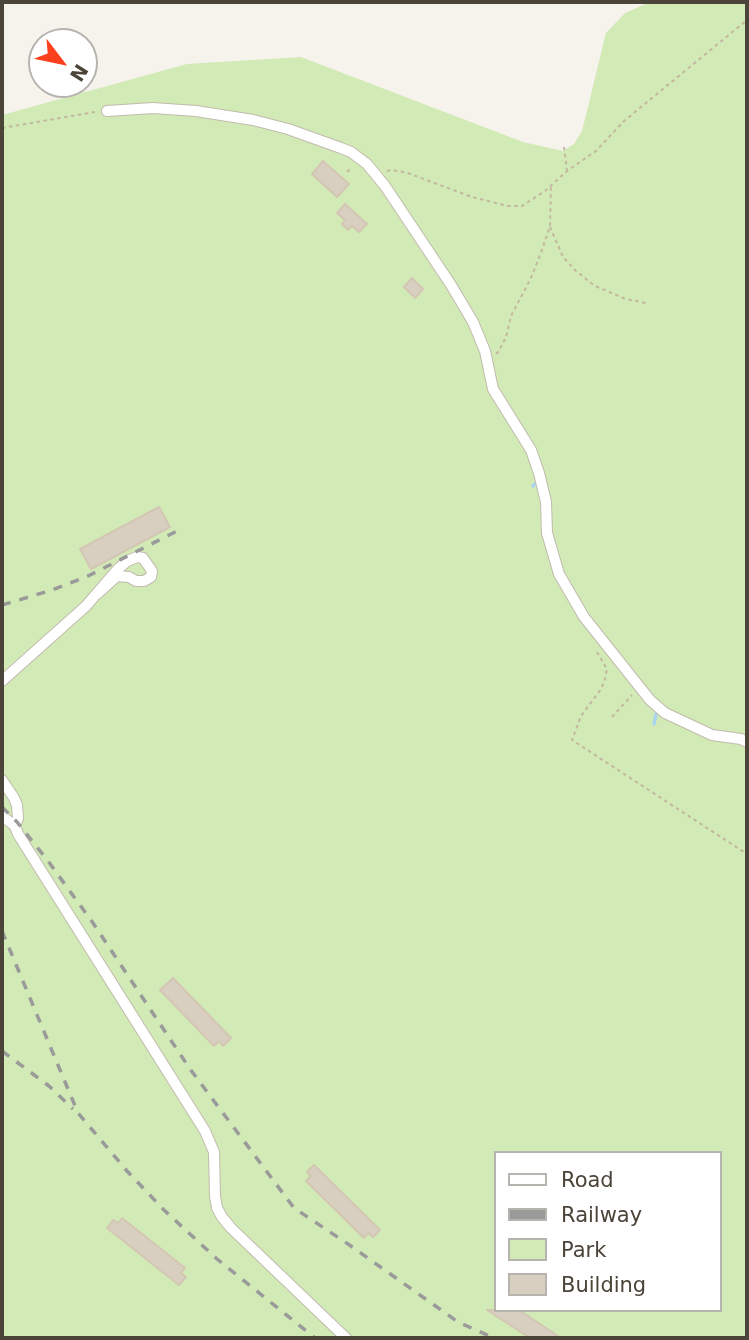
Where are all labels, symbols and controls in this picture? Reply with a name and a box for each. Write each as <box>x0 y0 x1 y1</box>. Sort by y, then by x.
north arrow <box>28 28 98 98</box>
text: N <box>66 60 93 86</box>
legend <box>494 1151 721 1312</box>
text: Road <box>561 1168 614 1192</box>
text: Railway <box>561 1203 642 1227</box>
text: Park <box>561 1238 606 1262</box>
text: Building <box>561 1273 646 1297</box>

